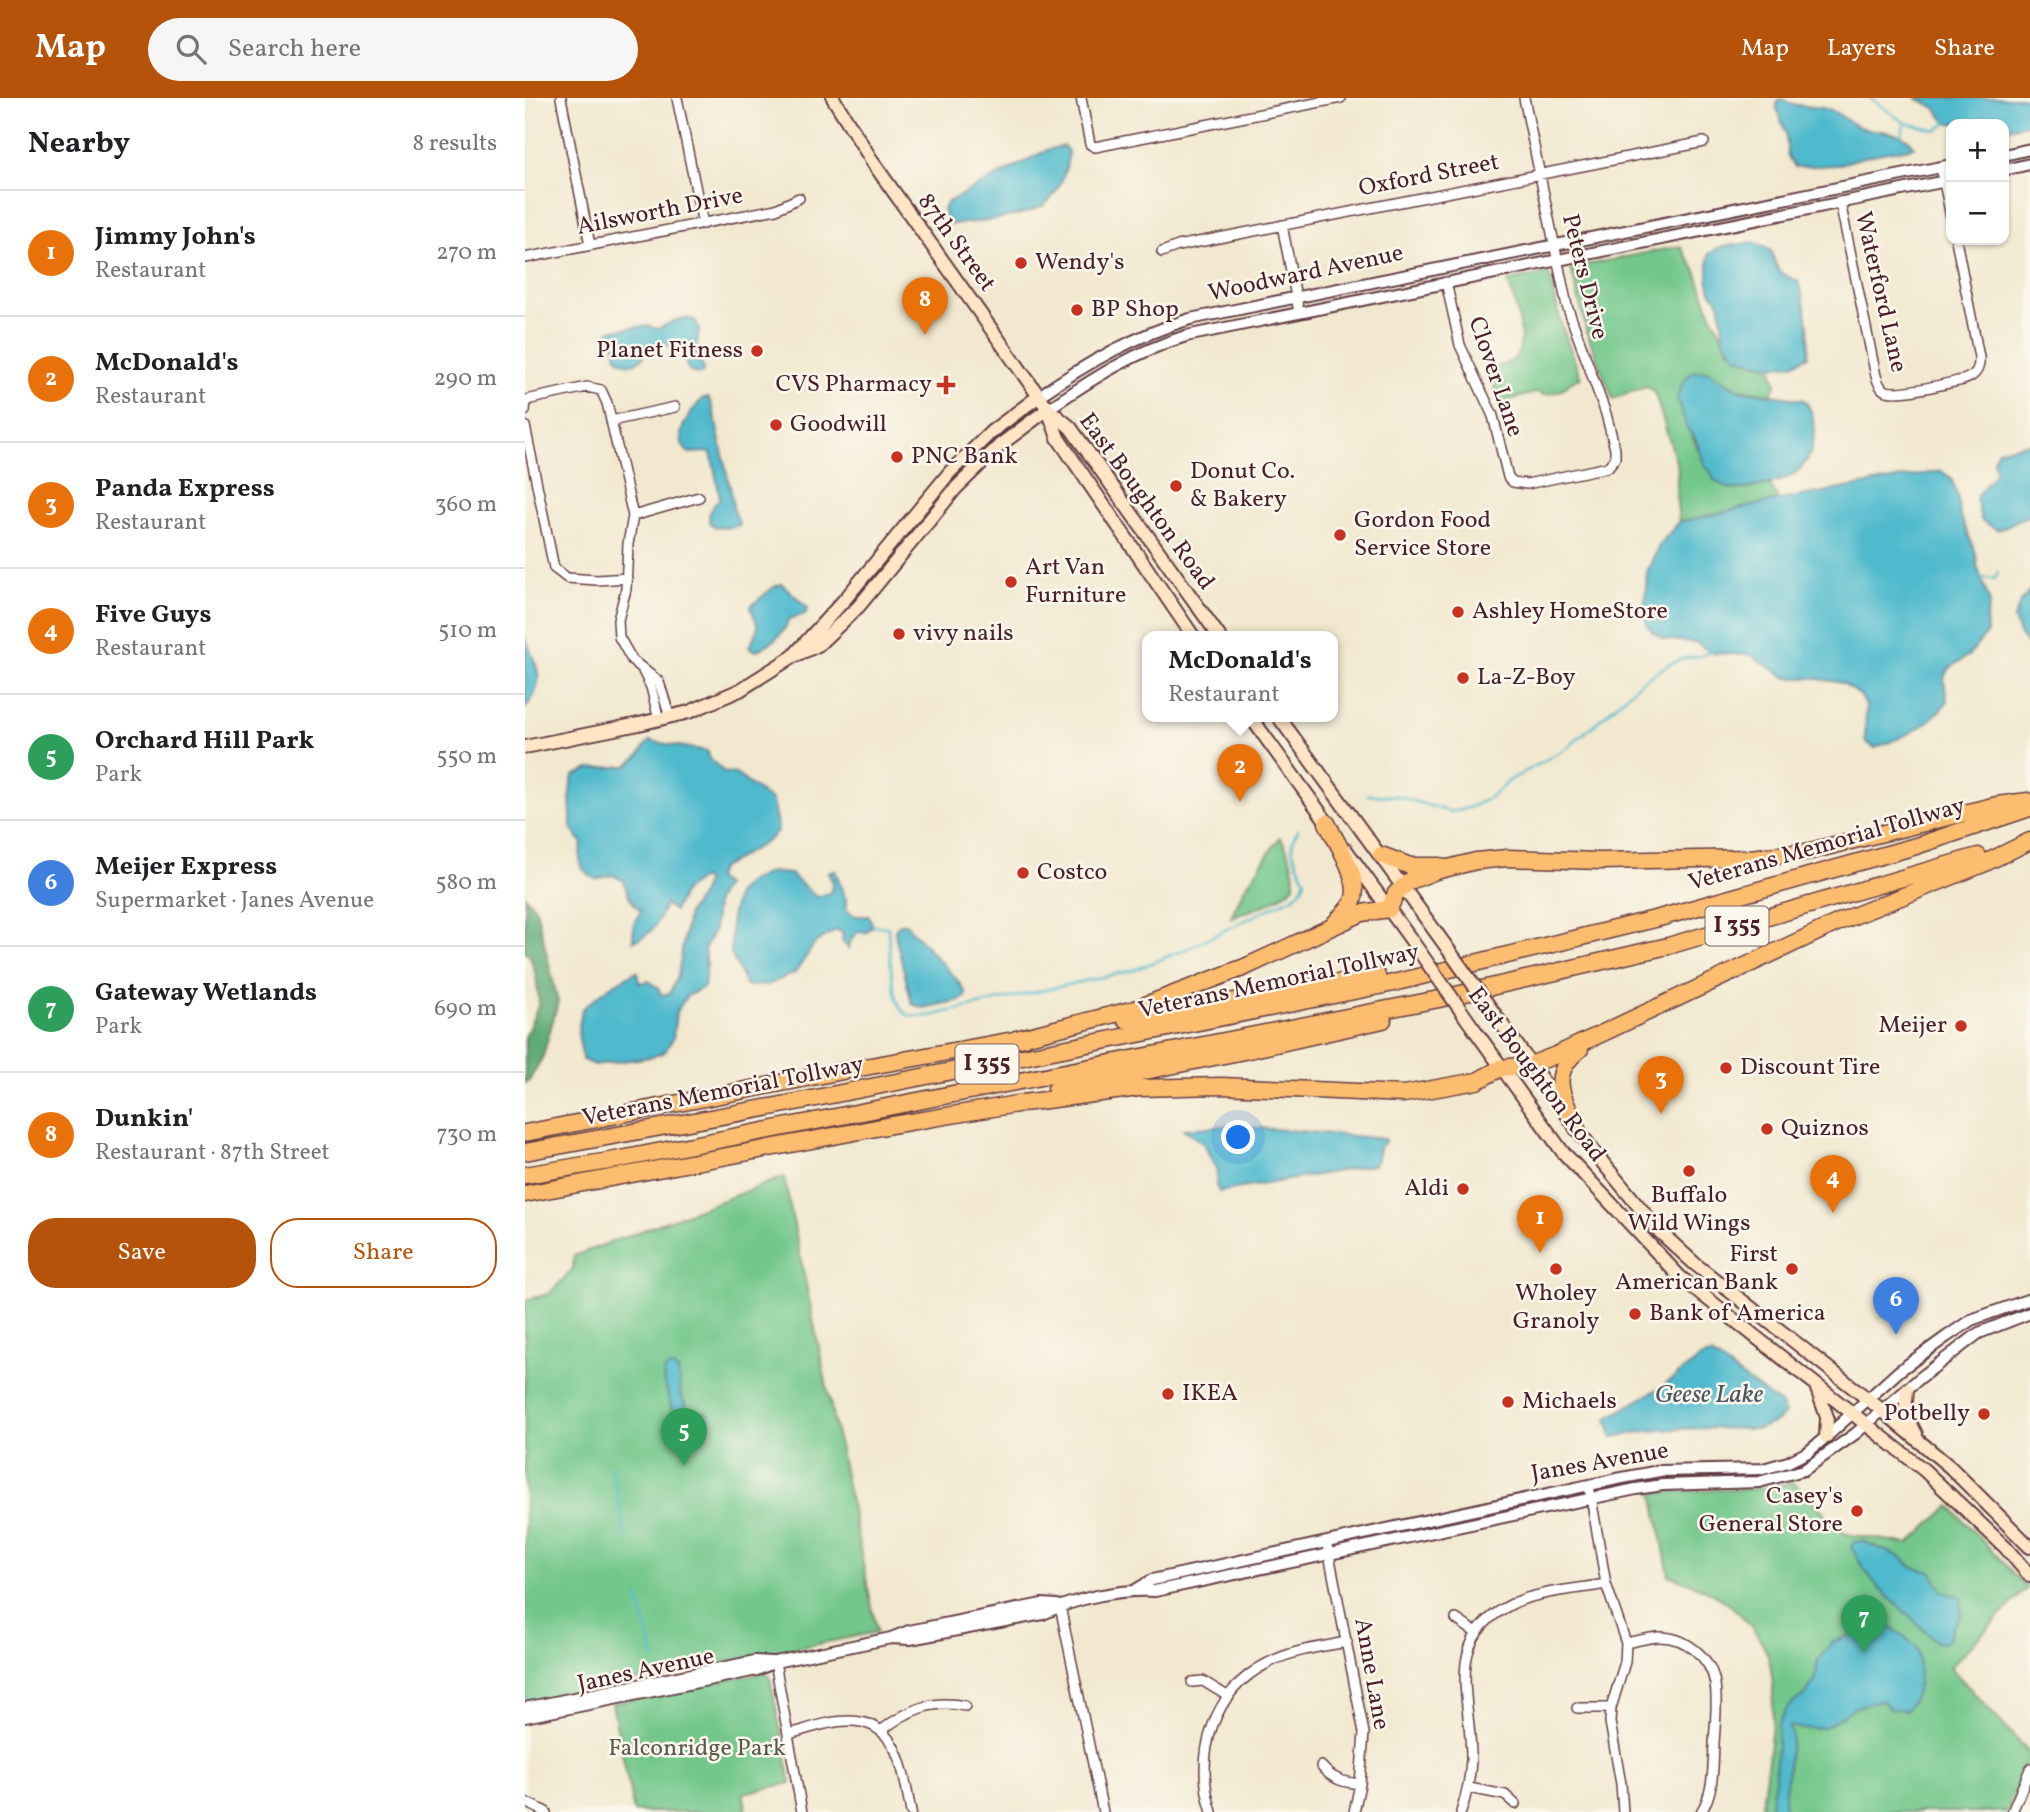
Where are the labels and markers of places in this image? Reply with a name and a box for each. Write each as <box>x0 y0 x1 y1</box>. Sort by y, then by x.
place label: Wendy's <box>1035 246 1124 280</box>
marker: Wendy's <box>1013 255 1029 271</box>
pin: 8 <box>902 277 948 335</box>
place label: BP Shop <box>1091 293 1179 327</box>
marker: BP Shop <box>1069 302 1085 318</box>
place label: Planet Fitness <box>596 334 743 368</box>
marker: Planet Fitness <box>749 343 765 359</box>
place label: CVS Pharmacy <box>775 368 932 402</box>
marker: CVS Pharmacy <box>938 377 954 393</box>
place label: Goodwill <box>790 408 887 442</box>
marker: Goodwill <box>768 417 784 433</box>
place label: PNC Bank <box>911 440 1018 474</box>
marker: PNC Bank <box>889 449 905 465</box>
place label: Donut Co. & Bakery <box>1190 455 1295 517</box>
marker: Donut Co. & Bakery <box>1168 478 1184 494</box>
place label: Gordon Food Service Store <box>1354 504 1491 566</box>
marker: Gordon Food Service Store <box>1332 527 1348 543</box>
place label: Art Van Furniture <box>1025 551 1126 613</box>
marker: Art Van Furniture <box>1003 574 1019 590</box>
place label: Ashley HomeStore <box>1472 595 1668 629</box>
marker: Ashley HomeStore <box>1450 604 1466 620</box>
place label: vivy nails <box>913 617 1014 651</box>
marker: vivy nails <box>891 626 907 642</box>
place label: La-Z-Boy <box>1477 661 1575 695</box>
marker: La-Z-Boy <box>1455 670 1471 686</box>
pin: 2 <box>1217 744 1263 802</box>
place label: Costco <box>1037 856 1107 890</box>
marker: Costco <box>1015 865 1031 881</box>
place label: Meijer <box>1879 1009 1947 1043</box>
marker: Meijer <box>1953 1018 1969 1034</box>
place label: Discount Tire <box>1740 1051 1880 1085</box>
pin: 3 <box>1638 1056 1684 1114</box>
marker: Discount Tire <box>1718 1060 1734 1076</box>
place label: Quiznos <box>1781 1112 1869 1146</box>
marker: Quiznos <box>1759 1121 1775 1137</box>
pin: 4 <box>1810 1155 1856 1213</box>
marker: Buffalo Wild Wings <box>1681 1163 1697 1179</box>
place label: Aldi <box>1404 1172 1449 1206</box>
place label: Buffalo Wild Wings <box>1628 1179 1750 1241</box>
marker: Aldi <box>1455 1181 1471 1197</box>
pin: 1 <box>1517 1195 1563 1253</box>
place label: First American Bank <box>1615 1238 1778 1300</box>
marker: Wholey Granoly <box>1548 1261 1564 1277</box>
marker: First American Bank <box>1784 1261 1800 1277</box>
place label: Wholey Granoly <box>1513 1277 1599 1339</box>
pin: 6 <box>1873 1277 1919 1335</box>
place label: Bank of America <box>1649 1297 1826 1331</box>
marker: Bank of America <box>1627 1306 1643 1322</box>
place label: IKEA <box>1182 1377 1238 1411</box>
place label: Michaels <box>1522 1385 1617 1419</box>
marker: IKEA <box>1160 1386 1176 1402</box>
marker: Michaels <box>1500 1394 1516 1410</box>
place label: Potbelly <box>1884 1397 1970 1431</box>
marker: Potbelly <box>1976 1406 1992 1422</box>
pin: 5 <box>661 1408 707 1466</box>
place label: Casey's General Store <box>1699 1480 1843 1542</box>
marker: Casey's General Store <box>1849 1503 1865 1519</box>
pin: 7 <box>1841 1595 1887 1653</box>

